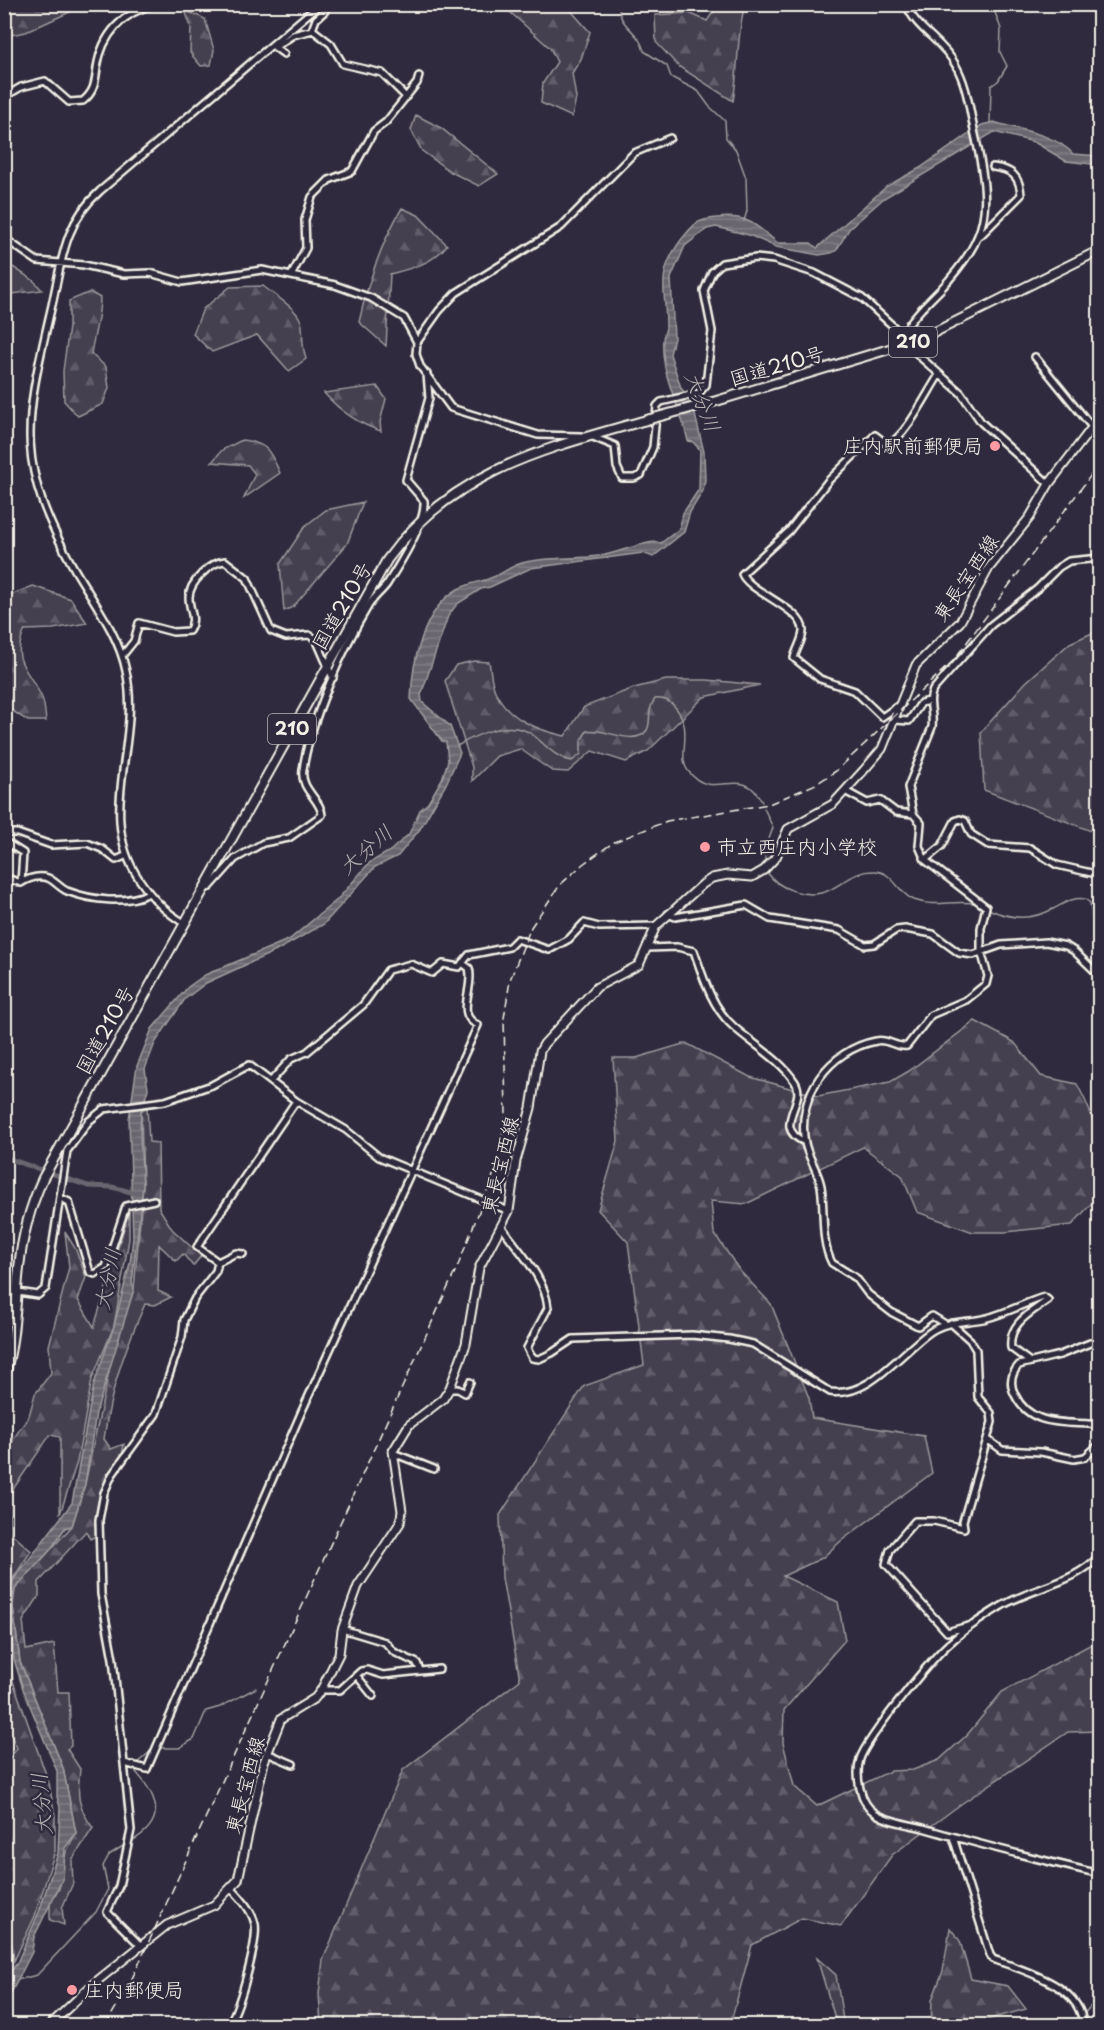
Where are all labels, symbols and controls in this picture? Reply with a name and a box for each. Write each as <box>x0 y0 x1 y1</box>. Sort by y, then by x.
road number: 210 <box>889 327 937 357</box>
street label: 国道210号 <box>726 337 828 393</box>
water label: 大分川 <box>678 366 730 436</box>
place label: 庄内駅前郵便局 <box>843 430 983 460</box>
marker: 庄内駅前郵便局 <box>988 439 1002 453</box>
street label: 東長宝西線 <box>925 528 1006 627</box>
street label: 国道210号 <box>304 556 379 655</box>
road number: 210 <box>268 714 316 744</box>
water label: 大分川 <box>330 816 399 881</box>
place label: 市立西庄内小学校 <box>717 831 877 861</box>
marker: 市立西庄内小学校 <box>698 840 712 854</box>
street label: 国道210号 <box>67 979 141 1080</box>
street label: 東長宝西線 <box>472 1113 526 1217</box>
water label: 大分川 <box>84 1245 128 1313</box>
street label: 東長宝西線 <box>217 1733 271 1837</box>
water label: 大分川 <box>21 1771 59 1837</box>
place label: 庄内郵便局 <box>84 1974 184 2004</box>
marker: 庄内郵便局 <box>65 1983 79 1997</box>

